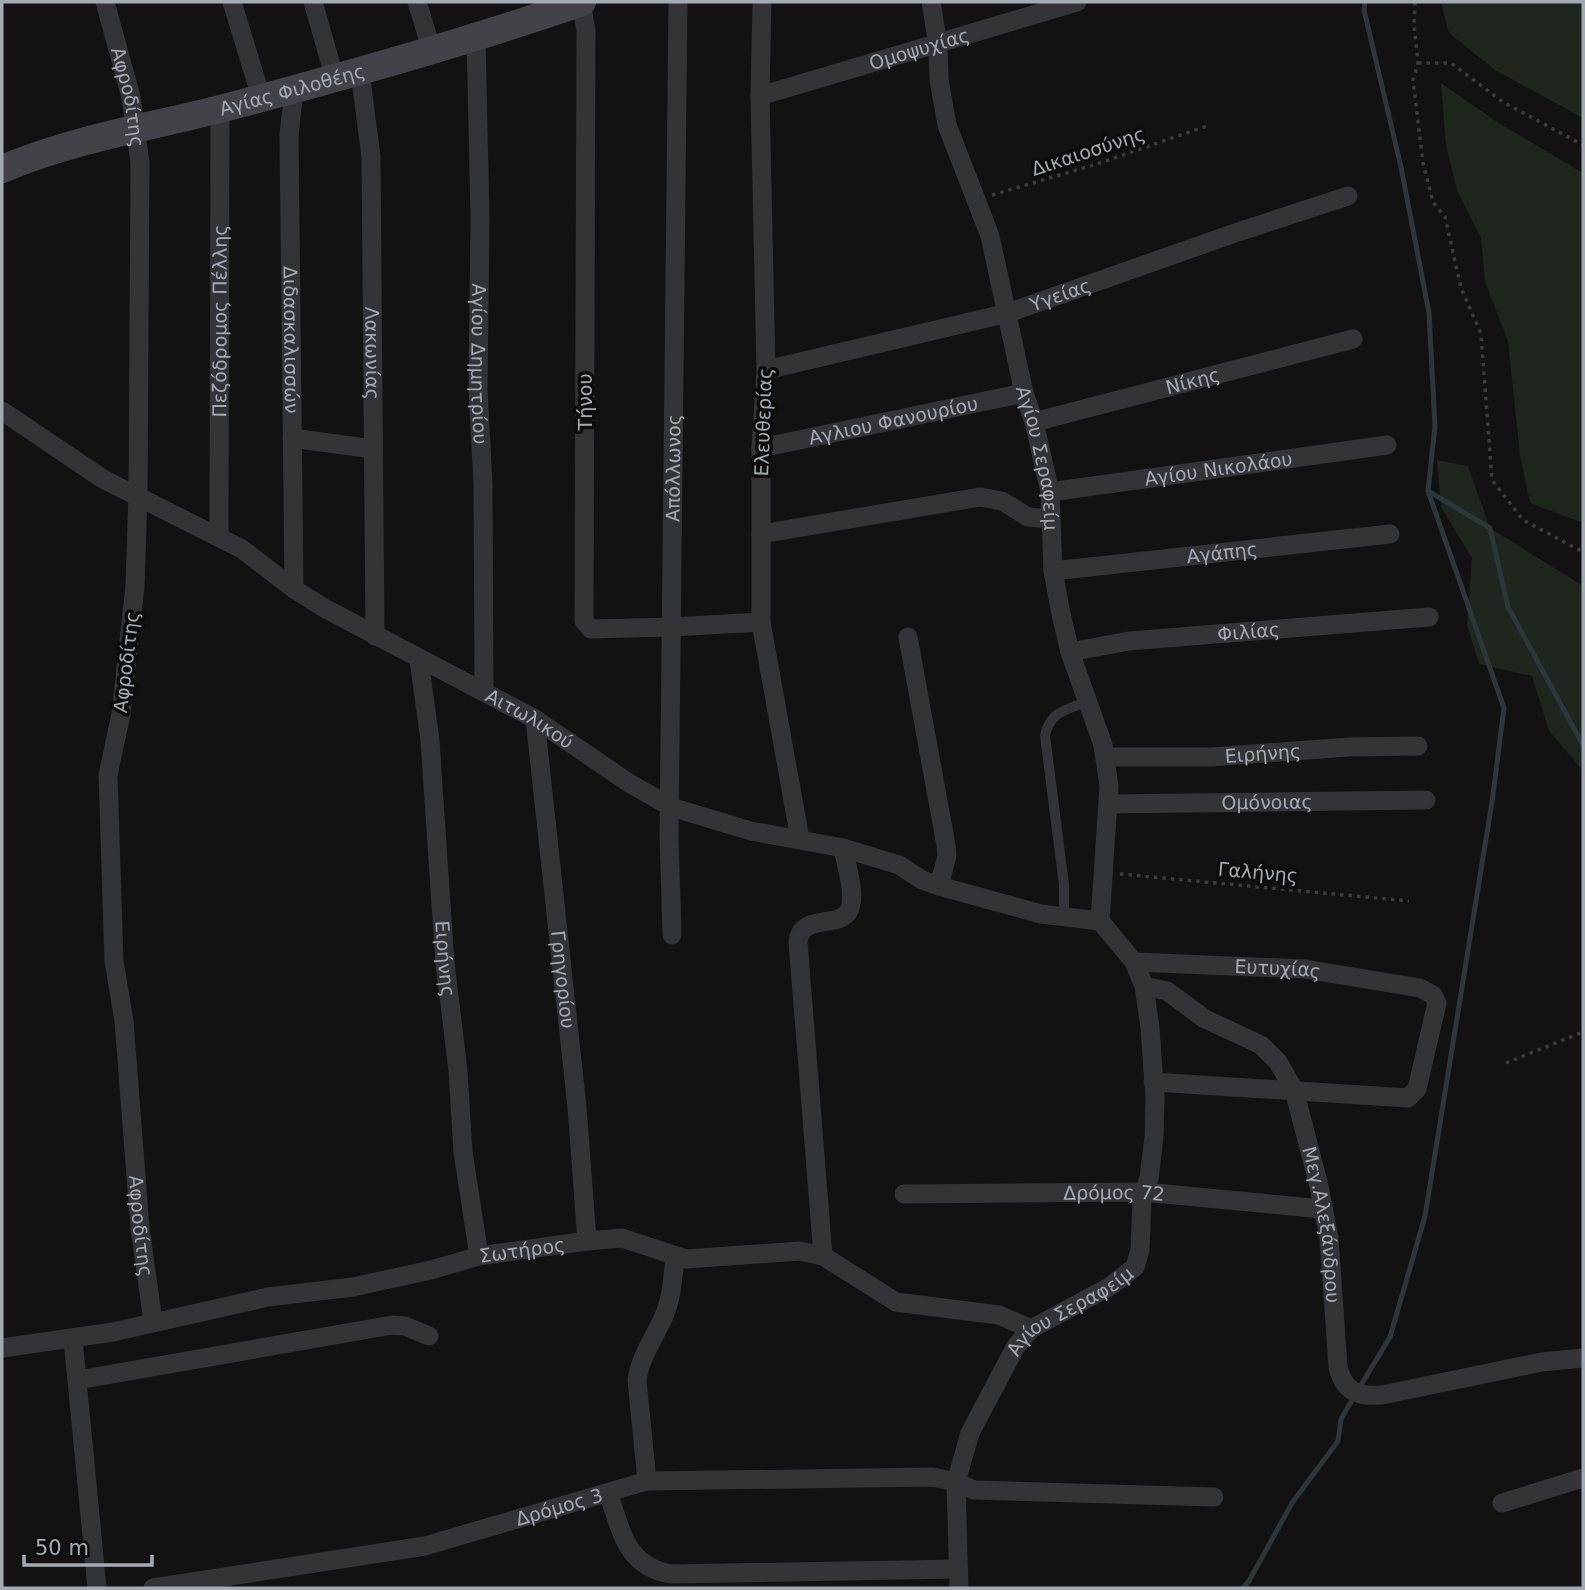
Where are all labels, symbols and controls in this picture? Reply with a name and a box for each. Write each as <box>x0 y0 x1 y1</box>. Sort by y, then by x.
street label: Ομοψυχίας <box>866 24 972 74</box>
street label: Αφροδίτης <box>107 44 149 149</box>
street label: Αγίας Φιλοθέης <box>217 59 367 120</box>
street label: Δικαιοσύνης <box>1028 122 1148 180</box>
street label: Πεζόδρομος Πέλλης <box>208 224 231 418</box>
street label: Διδασκαλισσών <box>279 266 303 414</box>
street label: Υγείας <box>1026 274 1094 316</box>
street label: Αγίου Δημητρίου <box>467 283 492 445</box>
street label: Λακωνίας <box>361 306 384 400</box>
street label: Νίκης <box>1163 363 1222 398</box>
street label: Ελευθερίας <box>750 367 776 477</box>
street label: Τήνου <box>574 374 596 431</box>
street label: Αγίου Σεραφείμ <box>1012 384 1062 531</box>
street label: Αγλιου Φανουρίου <box>806 392 980 449</box>
street label: Απόλλωνος <box>661 414 685 522</box>
street label: Αγίου Νικολάου <box>1143 447 1294 490</box>
street label: Αγάπης <box>1185 538 1259 567</box>
street label: Αφροδίτης <box>109 610 143 714</box>
street label: Φιλίας <box>1216 618 1281 645</box>
street label: Αιτωλικού <box>482 684 578 753</box>
street label: Ειρήνης <box>1224 740 1302 767</box>
street label: Ομόνοιας <box>1221 790 1313 814</box>
street label: Γαλήνης <box>1217 858 1299 886</box>
street label: Ειρήνης <box>431 920 460 998</box>
street label: Γρηγορίου <box>547 929 579 1030</box>
street label: Ευτυχίας <box>1234 955 1323 982</box>
street label: Μεγ.Αλεξάνδρου <box>1298 1144 1345 1304</box>
street label: Αφροδίτης <box>125 1174 158 1278</box>
street label: Δρόμος 72 <box>1063 1181 1166 1205</box>
street label: Σωτήρος <box>478 1233 566 1267</box>
street label: Αγίου Σεραφείμ <box>1002 1262 1137 1359</box>
street label: Δρόμος 3 <box>513 1484 605 1530</box>
scale bar <box>24 1524 152 1568</box>
text: 50 m <box>35 1536 89 1560</box>

